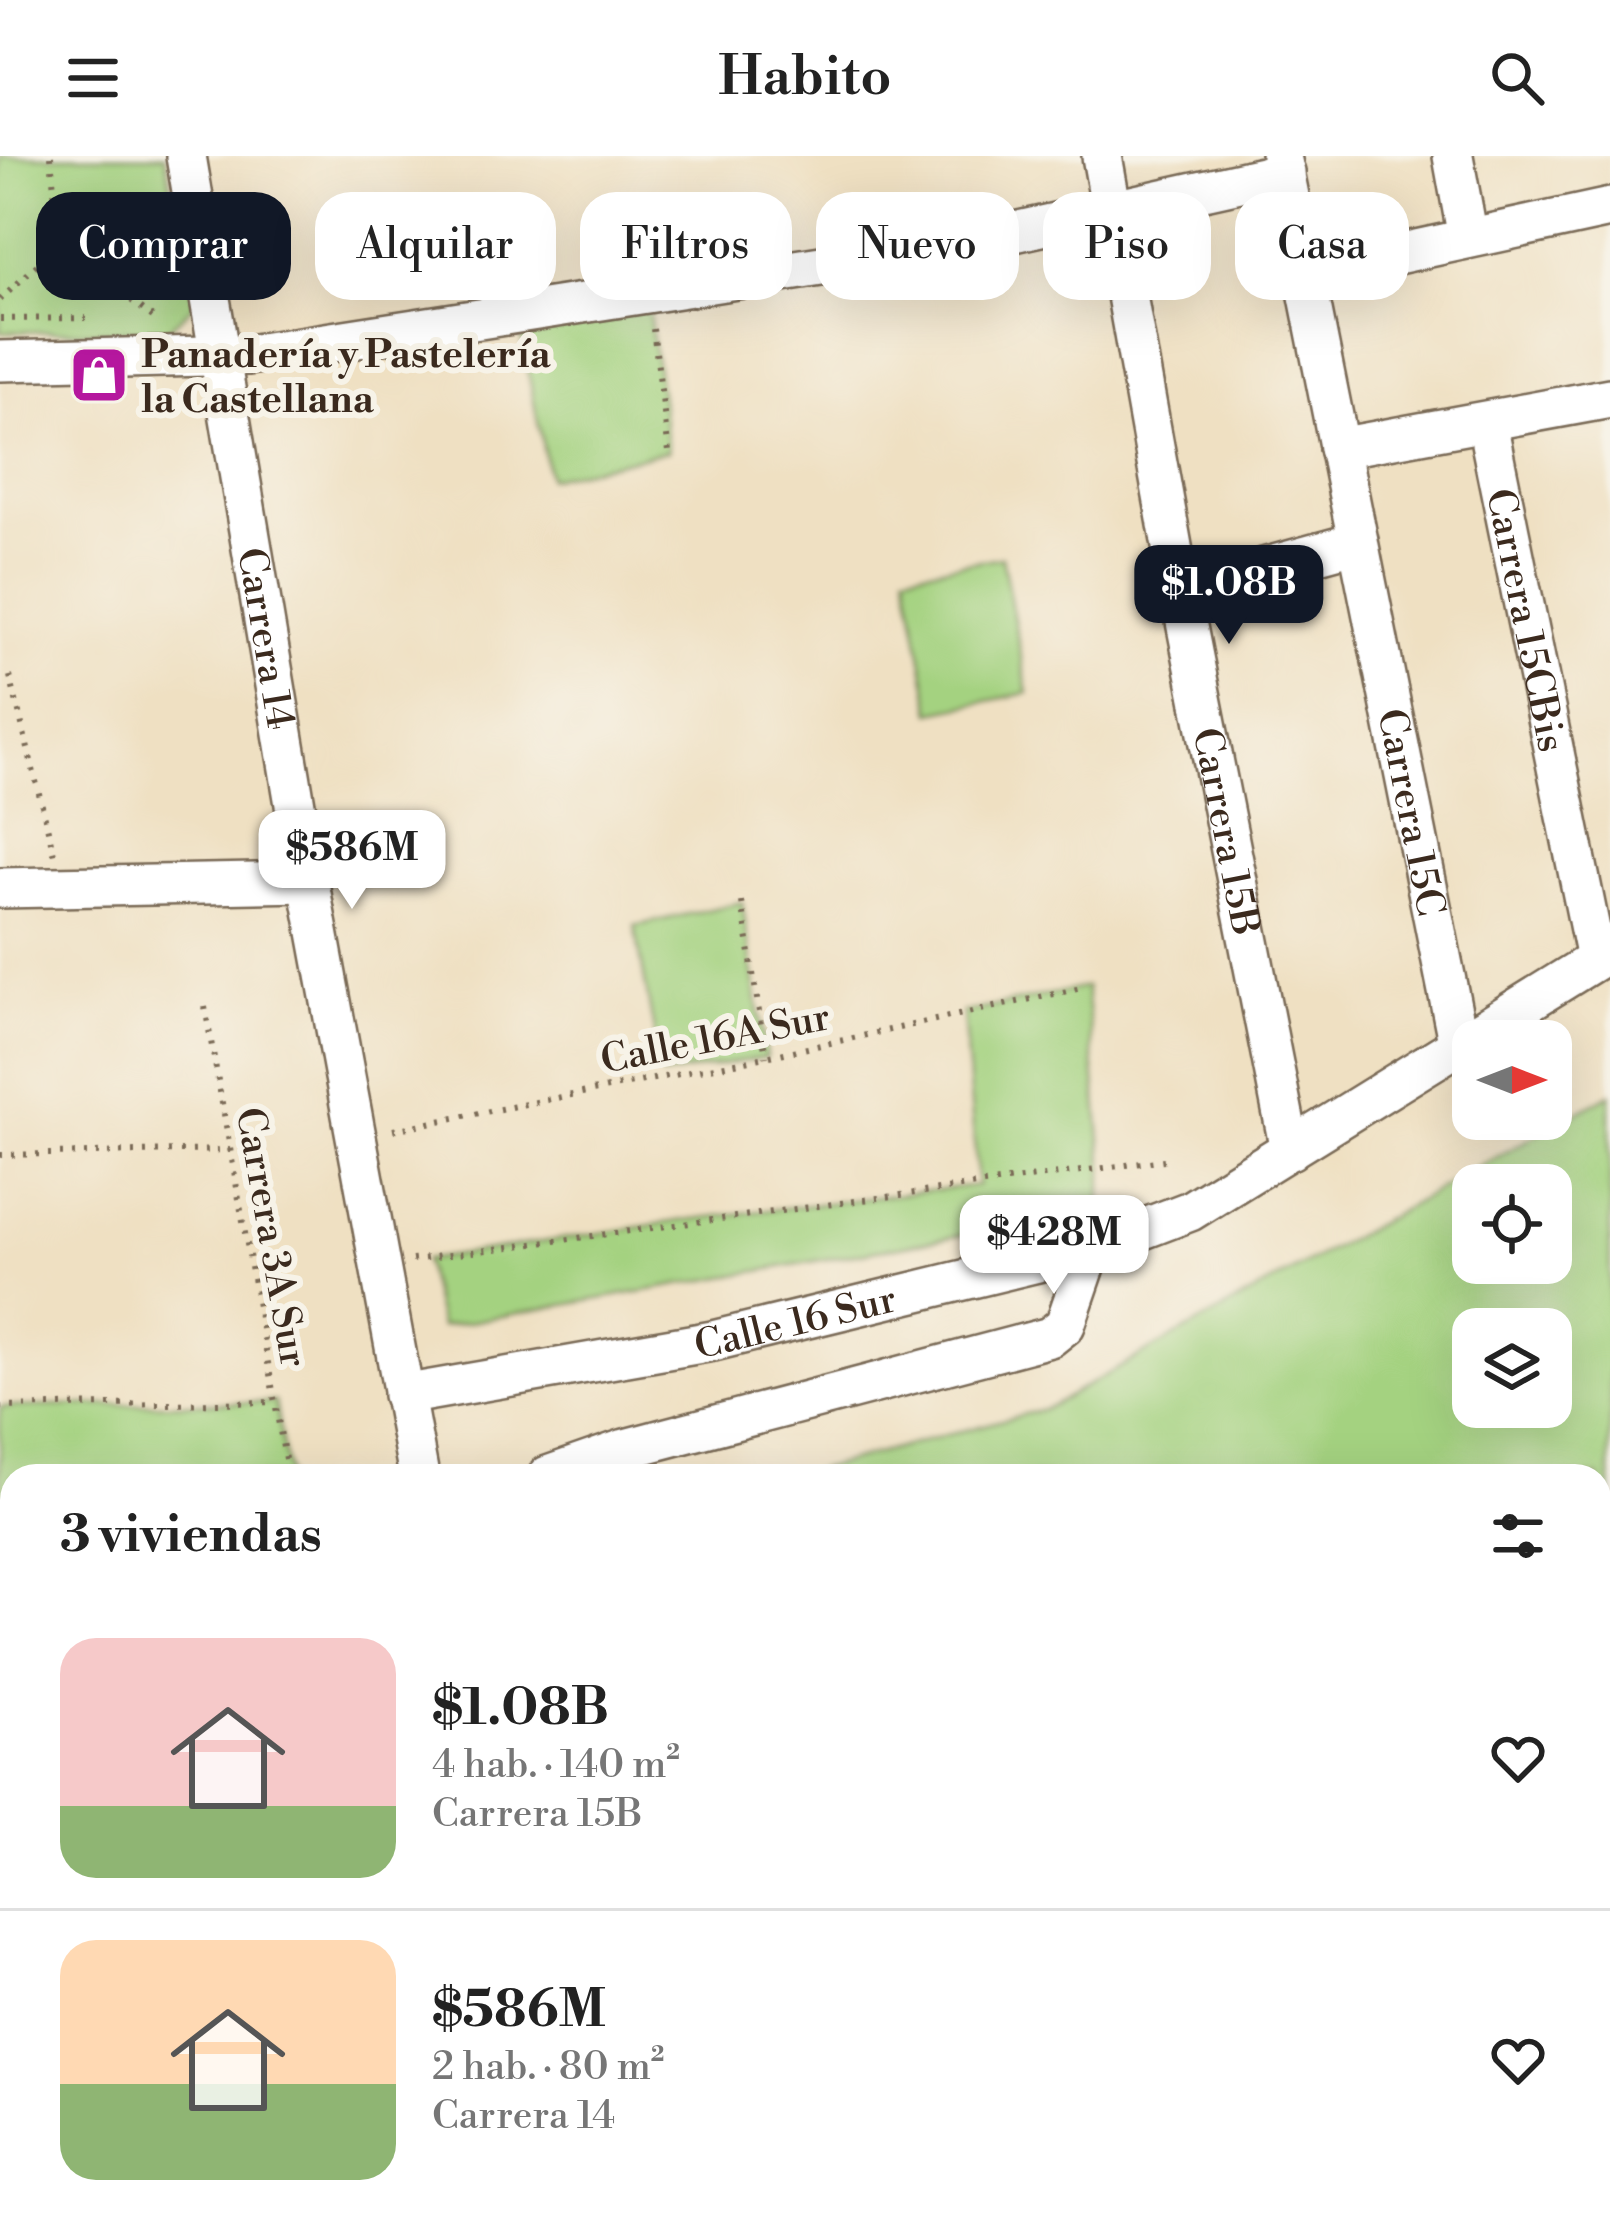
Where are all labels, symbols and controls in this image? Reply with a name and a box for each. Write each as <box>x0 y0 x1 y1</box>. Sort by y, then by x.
text: Habito <box>718 44 892 112</box>
icon: menu <box>60 45 126 111</box>
icon: search <box>1484 45 1550 111</box>
chip: Comprar <box>36 192 291 300</box>
chip: Alquilar <box>315 192 556 300</box>
chip: Filtros <box>580 192 792 300</box>
chip: Nuevo <box>816 192 1019 300</box>
chip: Piso <box>1043 192 1211 300</box>
chip: Casa <box>1235 192 1409 300</box>
place label: Panadería y Pastelería la Castellana <box>141 331 551 425</box>
shop icon: Panadería y Pastelería la Castellana <box>68 344 130 406</box>
street label: Carrera 15CBis <box>1474 485 1575 756</box>
street label: Carrera 14 <box>225 544 304 733</box>
pin: $1.08B <box>1131 545 1327 647</box>
text: $1.08B <box>1161 559 1297 608</box>
street label: Carrera 15C <box>1365 705 1454 920</box>
street label: Carrera 15B <box>1180 724 1269 940</box>
pin: $586M <box>268 810 436 912</box>
text: $586M <box>286 824 418 873</box>
street label: Calle 16A Sur <box>597 993 834 1086</box>
north arrow <box>1452 1020 1572 1140</box>
map controls <box>1452 1020 1572 1428</box>
street label: Carrera 3A Sur <box>224 1104 317 1371</box>
button: locate <box>1452 1164 1572 1284</box>
pin: $428M <box>970 1195 1138 1297</box>
text: $428M <box>987 1209 1121 1258</box>
street label: Calle 16 Sur <box>691 1275 901 1371</box>
button: layers <box>1452 1308 1572 1428</box>
icon: filters <box>1485 1503 1551 1569</box>
text: 3 viviendas <box>60 1504 322 1568</box>
text: $1.08B <box>432 1677 609 1741</box>
icon: home <box>156 1686 300 1830</box>
icon: heart <box>1485 1725 1551 1791</box>
text: 4 hab. · 140 m² <box>432 1741 680 1790</box>
text: Carrera 15B <box>432 1790 643 1839</box>
text: $586M <box>432 1979 606 2043</box>
icon: home <box>156 1988 300 2132</box>
icon: heart <box>1485 2027 1551 2093</box>
text: 2 hab. · 80 m² <box>432 2043 664 2092</box>
text: Carrera 14 <box>432 2092 615 2141</box>

